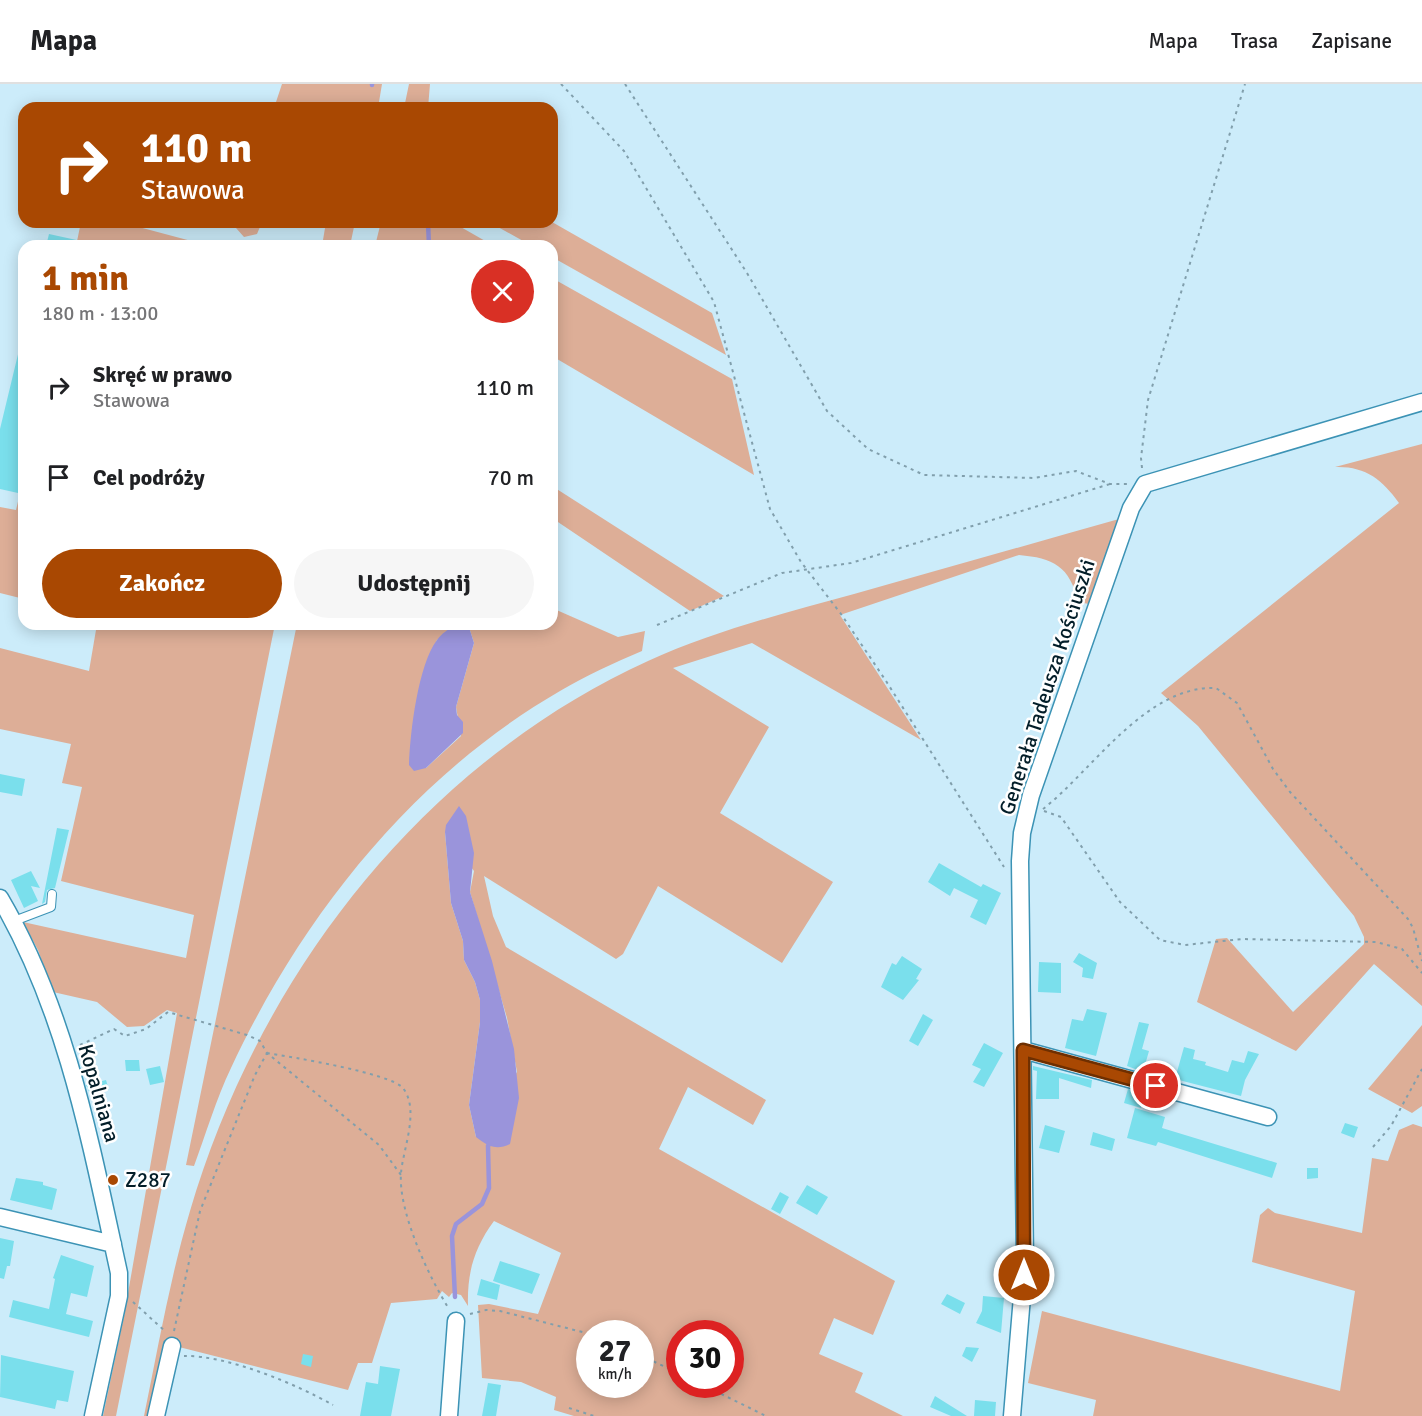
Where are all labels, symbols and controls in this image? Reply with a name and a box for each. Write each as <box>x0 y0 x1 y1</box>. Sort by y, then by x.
text: Mapa <box>30 24 97 58</box>
text: Mapa <box>1148 28 1198 54</box>
text: Trasa <box>1231 28 1278 54</box>
text: Zapisane <box>1311 28 1392 54</box>
text: 110 m <box>141 123 252 174</box>
icon: right <box>42 126 120 204</box>
text: Stawowa <box>141 174 245 207</box>
text: 1 min <box>42 256 129 301</box>
button: close <box>471 260 534 323</box>
text: 180 m · 13:00 <box>42 301 158 326</box>
text: Skręć w prawo <box>93 361 232 388</box>
icon: right <box>42 371 75 404</box>
text: 110 m <box>476 374 534 401</box>
text: Stawowa <box>93 388 170 413</box>
icon: arrive <box>42 461 75 494</box>
text: Cel podróży <box>93 464 205 491</box>
text: 70 m <box>488 464 534 491</box>
button: Zakończ <box>42 549 282 618</box>
button: Udostępnij <box>294 549 534 618</box>
street label: Generała Tadeusza Kościuszki <box>993 556 1101 818</box>
street label: Kopalniana <box>73 1041 125 1145</box>
pin <box>1130 1060 1181 1111</box>
icon: arrive <box>1139 1069 1172 1102</box>
place label: Z287 <box>125 1167 171 1193</box>
marker: Z287 <box>106 1173 120 1187</box>
position arrow <box>992 1243 1056 1307</box>
speed limit sign: 30 <box>666 1320 744 1398</box>
text: 27 <box>599 1333 631 1370</box>
text: km/h <box>598 1365 632 1383</box>

